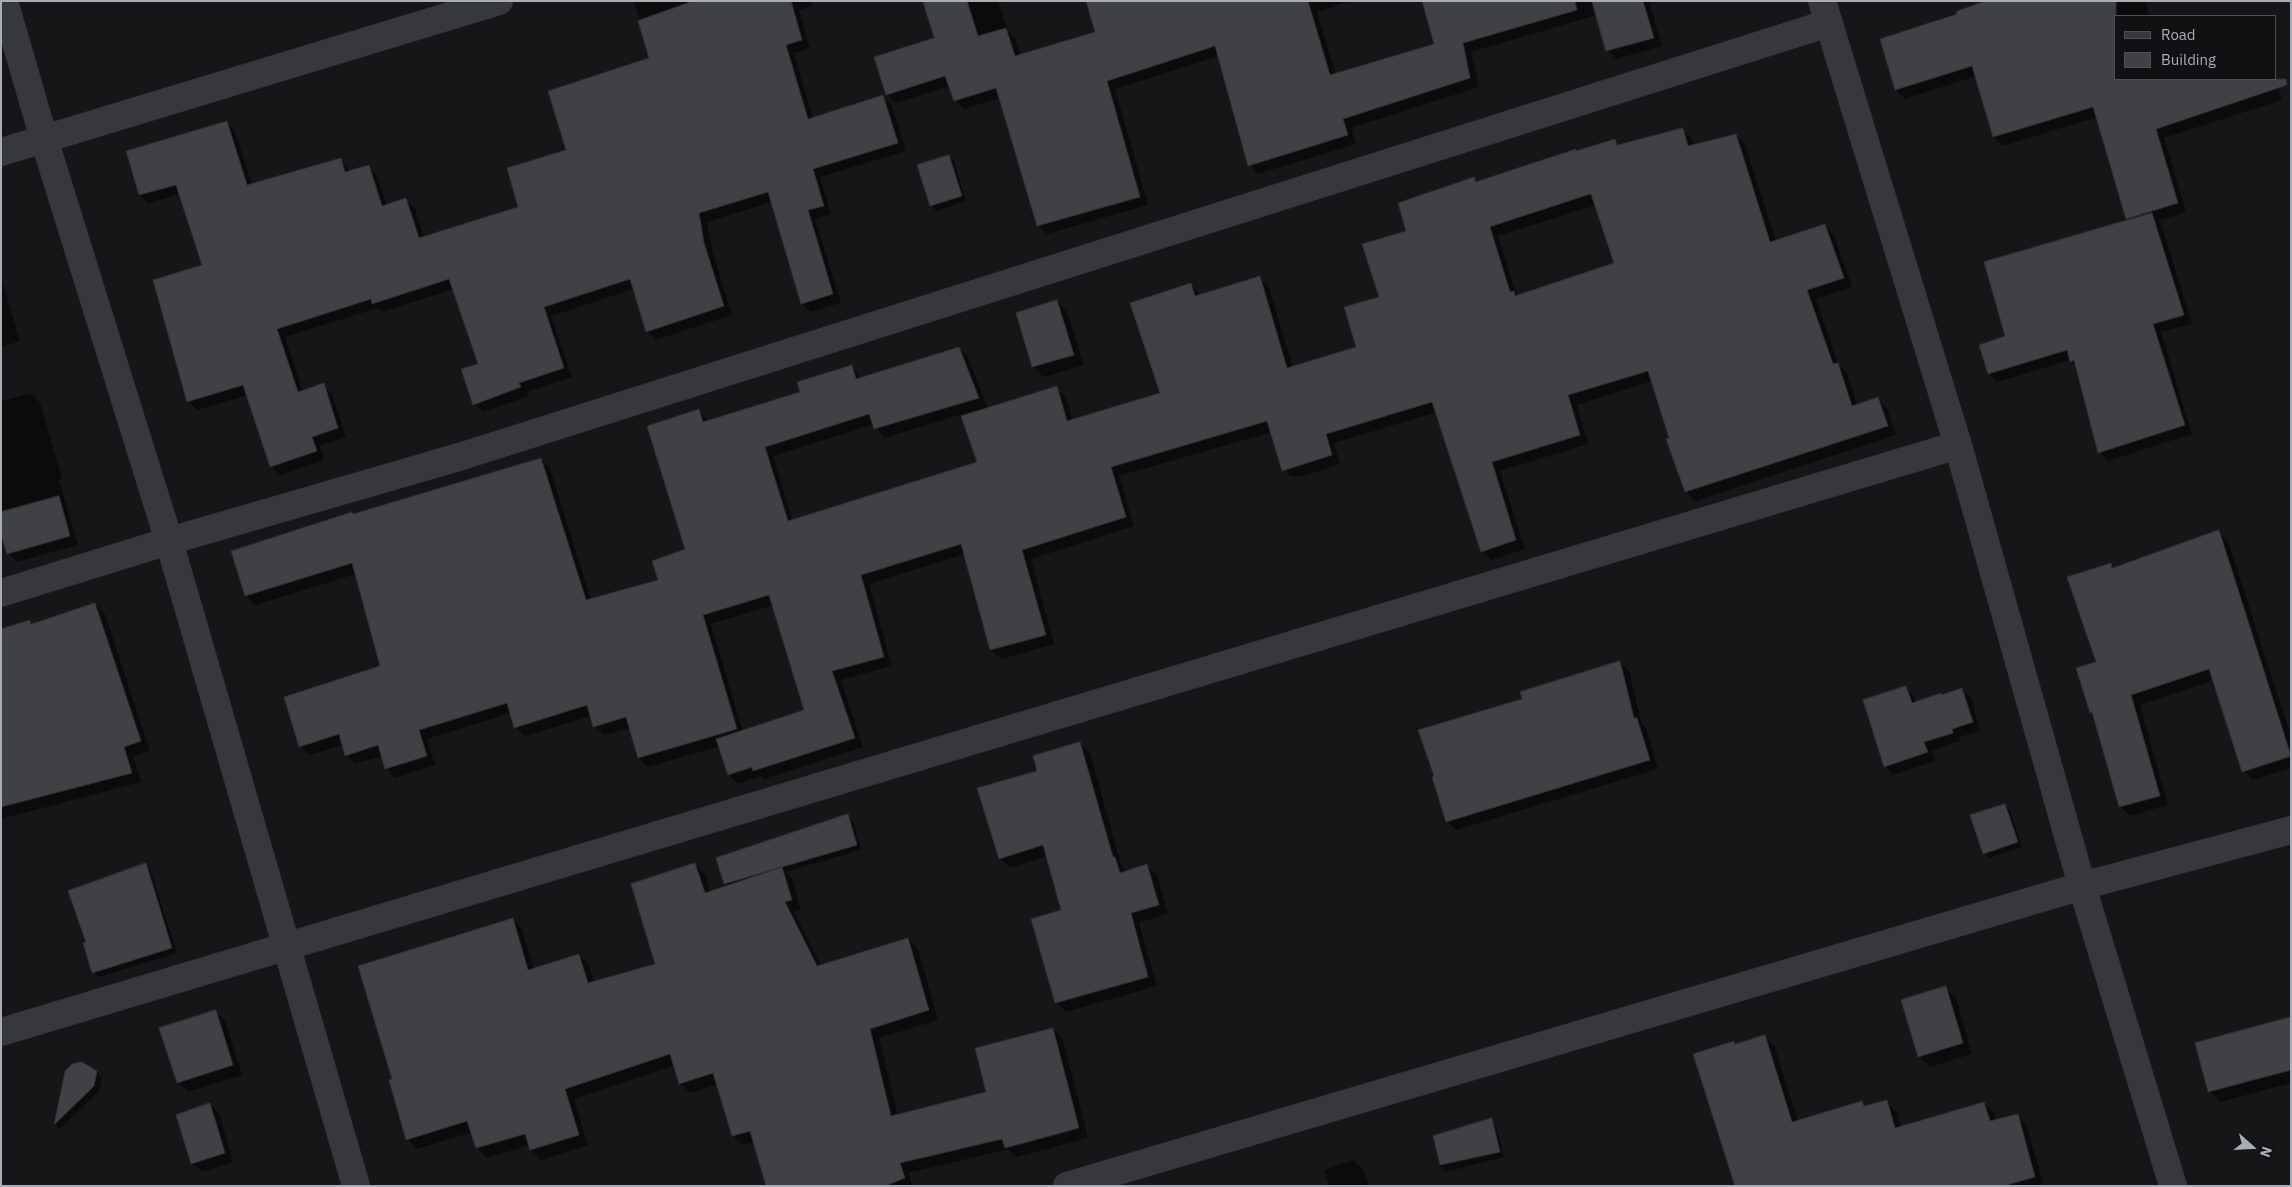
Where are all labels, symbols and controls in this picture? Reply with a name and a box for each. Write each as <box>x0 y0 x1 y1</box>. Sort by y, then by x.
legend <box>2114 15 2277 80</box>
text: Road <box>2161 25 2196 44</box>
text: Building <box>2161 50 2216 69</box>
north arrow <box>2227 1122 2277 1172</box>
text: N <box>2256 1144 2276 1160</box>

